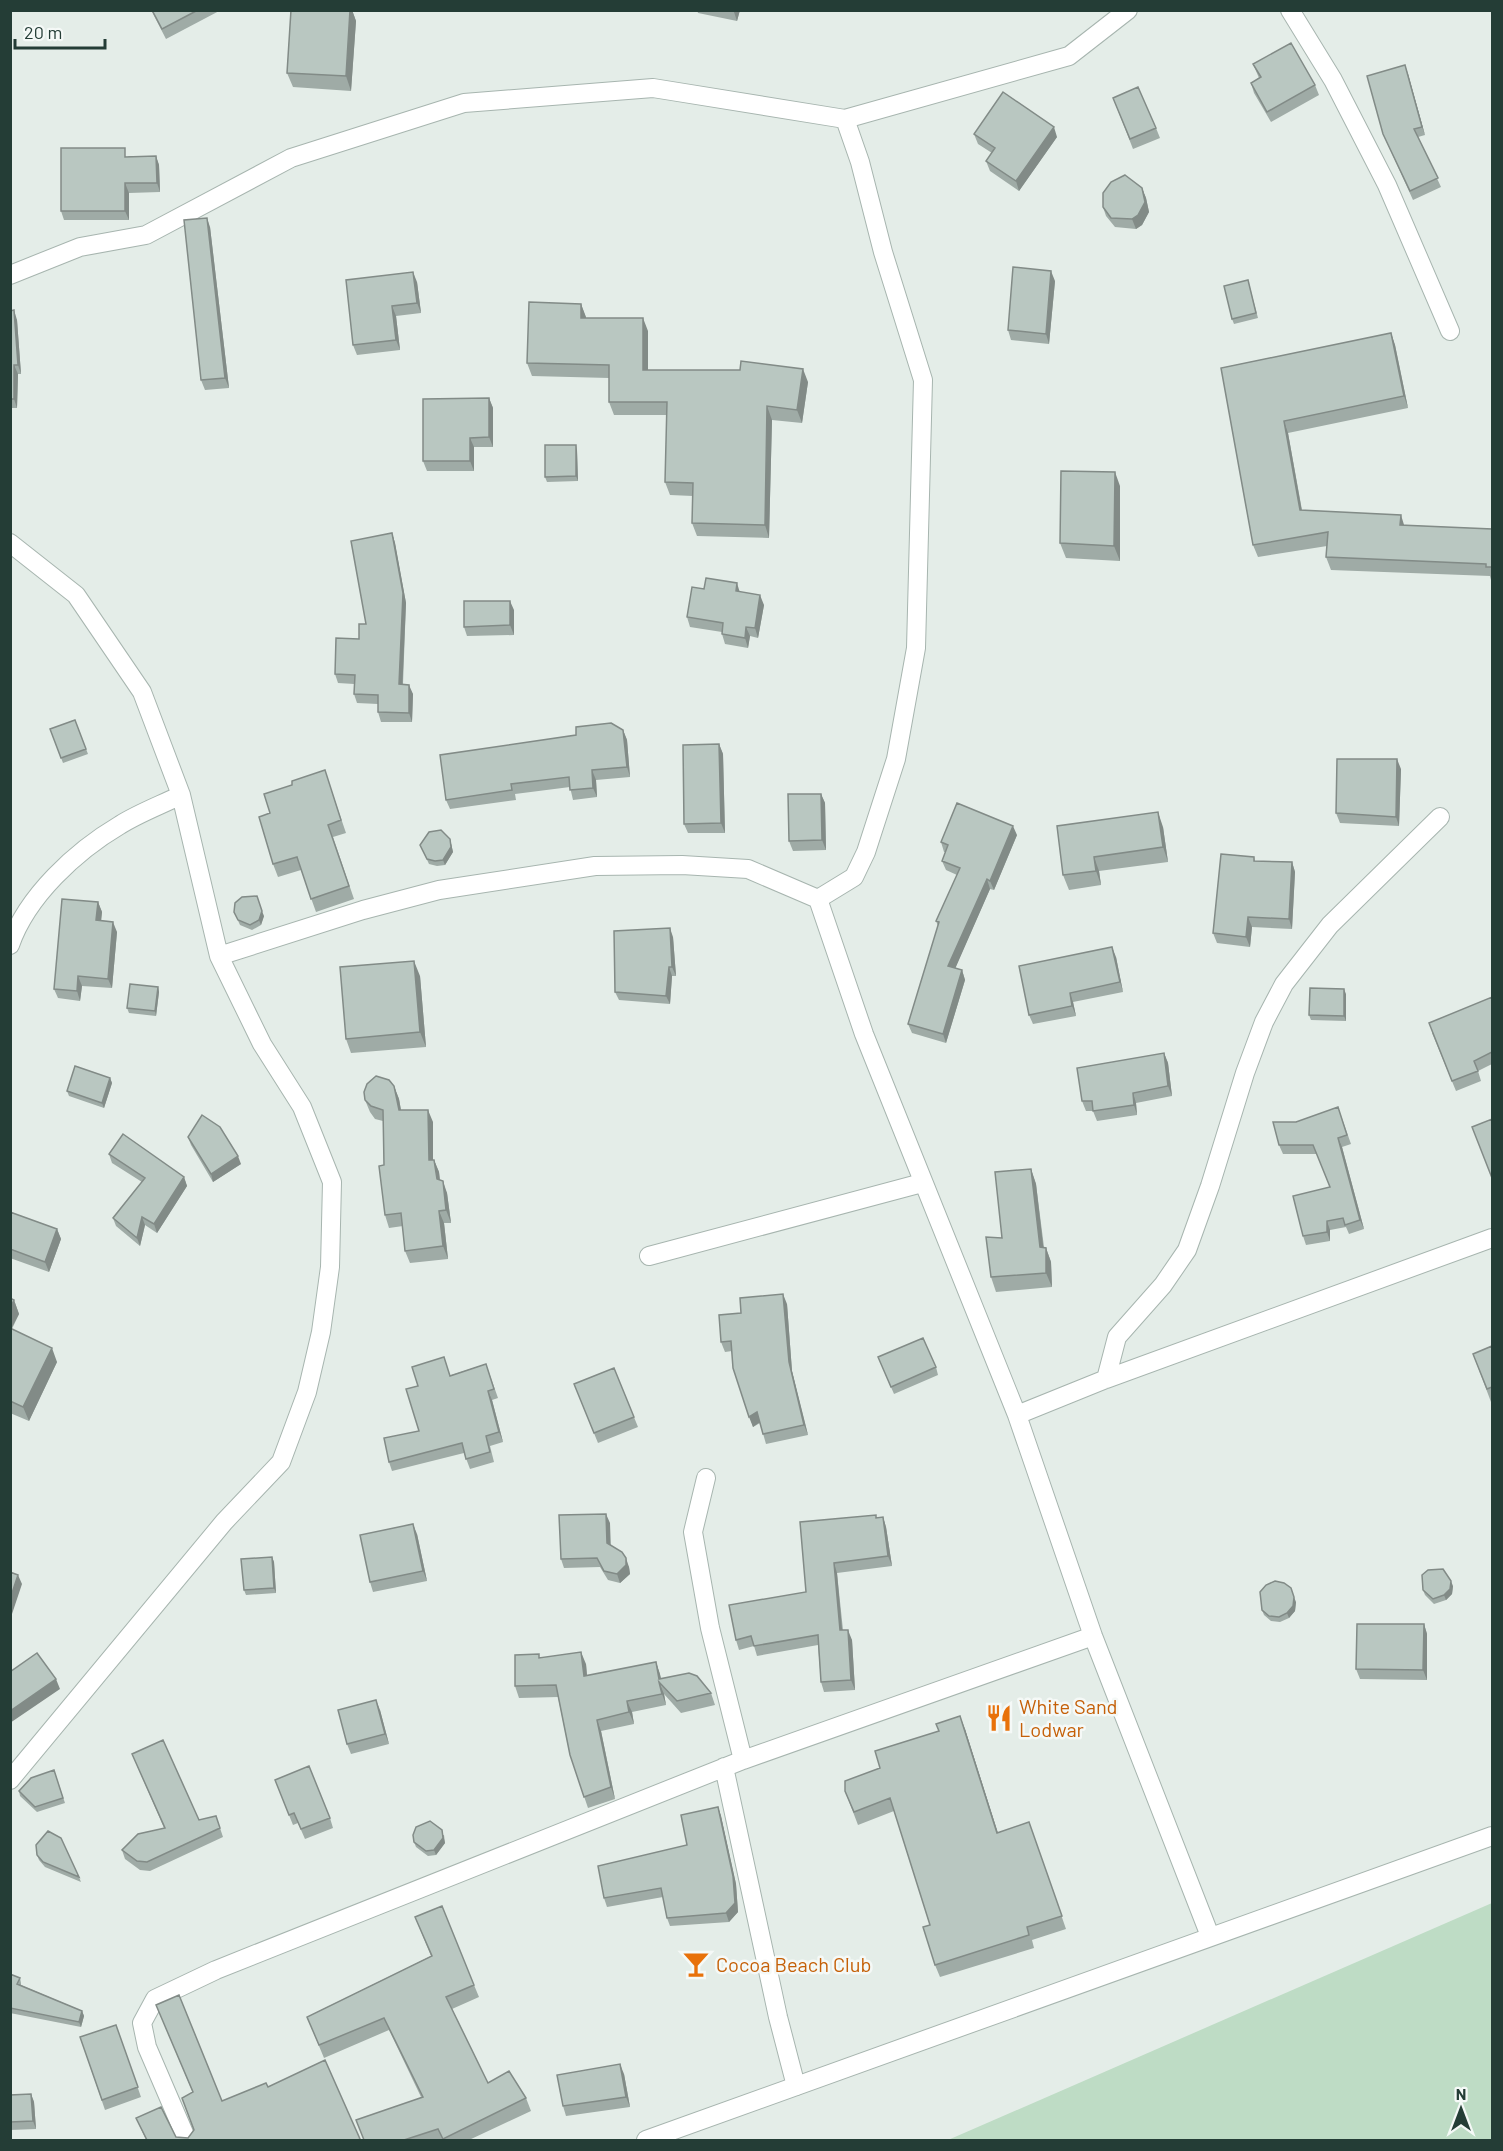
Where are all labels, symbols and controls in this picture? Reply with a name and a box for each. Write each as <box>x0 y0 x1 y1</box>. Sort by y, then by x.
scale bar <box>15 12 105 50</box>
text: 20 m <box>24 21 62 43</box>
place label: White Sand Lodwar <box>1019 1694 1118 1741</box>
restaurant icon: White Sand Lodwar <box>984 1703 1014 1733</box>
bar icon: Cocoa Beach Club <box>681 1949 711 1979</box>
place label: Cocoa Beach Club <box>716 1952 871 1976</box>
north arrow <box>1431 2079 1491 2139</box>
text: N <box>1456 2084 1466 2103</box>

